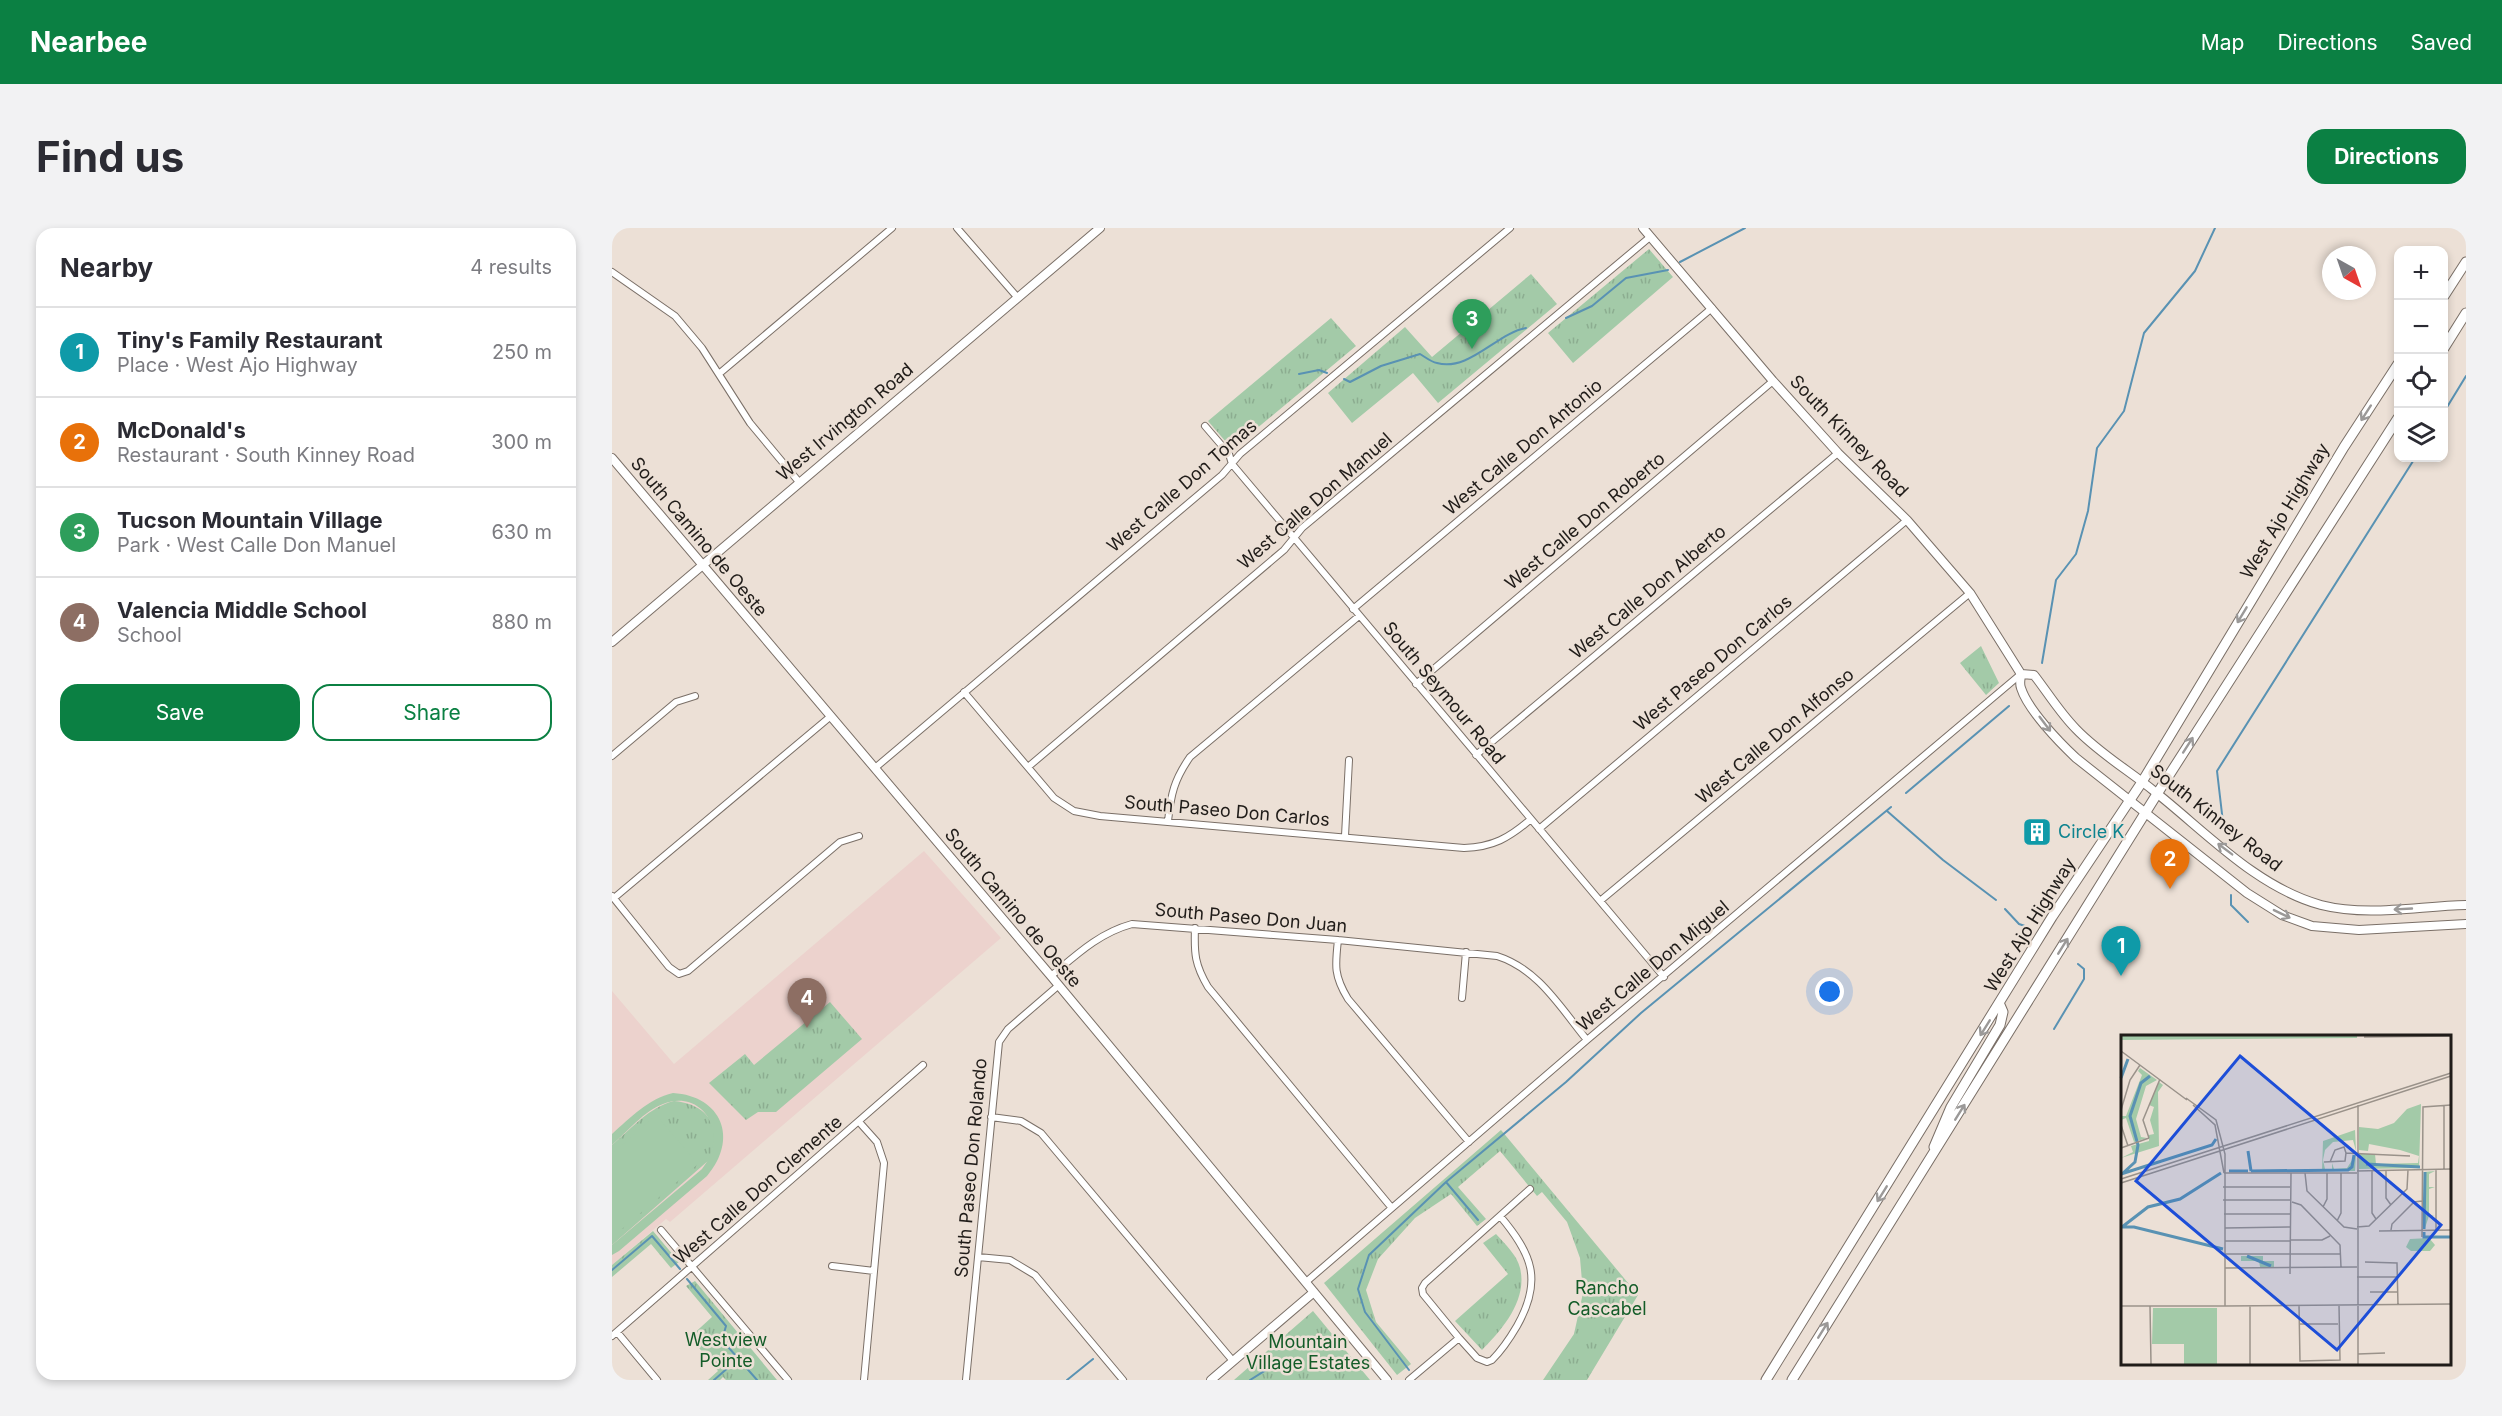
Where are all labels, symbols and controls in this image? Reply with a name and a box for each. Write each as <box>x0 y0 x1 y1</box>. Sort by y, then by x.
text: Nearbee <box>30 25 147 59</box>
text: Map <box>2201 30 2244 55</box>
text: Directions <box>2277 30 2378 55</box>
text: Saved <box>2411 30 2472 55</box>
button: Directions <box>2307 129 2466 184</box>
text: Find us <box>36 131 184 182</box>
north arrow <box>2322 246 2376 300</box>
map controls <box>2394 246 2448 462</box>
button: + <box>2394 246 2448 300</box>
text: Nearby <box>60 252 153 283</box>
text: 4 results <box>470 255 552 279</box>
pin: 3 <box>1452 300 1492 349</box>
button: − <box>2394 300 2448 354</box>
text: Tiny's Family Restaurant <box>117 327 382 353</box>
text: 1 <box>75 340 84 364</box>
text: 250 m <box>492 340 552 364</box>
text: Place · West Ajo Highway <box>117 353 358 377</box>
button: locate <box>2394 354 2448 408</box>
street label: West Irvington Road <box>772 358 917 485</box>
street label: South Kinney Road <box>1786 370 1913 501</box>
street label: West Calle Don Antonio <box>1439 374 1606 519</box>
one-way arrow <box>2360 404 2372 421</box>
button: layers <box>2394 408 2448 462</box>
street label: West Calle Don Tomas <box>1103 415 1261 556</box>
text: McDonald's <box>117 417 246 443</box>
street label: West Calle Don Manuel <box>1233 428 1396 573</box>
text: 2 <box>73 430 86 454</box>
text: 300 m <box>491 430 552 454</box>
street label: West Ajo Highway <box>2236 439 2333 582</box>
text: Restaurant · South Kinney Road <box>117 443 415 467</box>
street label: West Calle Don Roberto <box>1501 448 1669 594</box>
street label: South Camino de Oeste <box>627 453 772 620</box>
text: Tucson Mountain Village <box>117 507 383 533</box>
text: 3 <box>73 520 86 544</box>
text: 630 m <box>491 520 552 544</box>
street label: West Calle Don Alberto <box>1566 520 1730 663</box>
text: Park · West Calle Don Manuel <box>117 533 396 557</box>
street label: West Paseo Don Carlos <box>1629 590 1796 735</box>
text: Valencia Middle School <box>117 597 367 623</box>
one-way arrow <box>2235 606 2247 623</box>
text: 4 <box>73 610 86 634</box>
text: 880 m <box>491 610 552 634</box>
street label: South Seymour Road <box>1379 617 1510 768</box>
text: School <box>117 623 182 647</box>
street label: West Calle Don Alfonso <box>1692 663 1858 808</box>
button: Save <box>60 684 300 741</box>
button: Share <box>312 684 552 741</box>
one-way arrow <box>2039 716 2052 732</box>
one-way arrow <box>2183 737 2195 754</box>
street label: South Kinney Road <box>2146 760 2286 876</box>
street label: South Paseo Don Carlos <box>1123 791 1331 830</box>
building icon: Circle K <box>2021 816 2053 848</box>
place label: Circle K <box>2058 821 2124 842</box>
street label: South Camino de Oeste <box>941 824 1086 991</box>
pin: 2 <box>2150 840 2190 889</box>
one-way arrow <box>2217 843 2233 856</box>
street label: West Ajo Highway <box>1980 854 2079 996</box>
street label: West Calle Don Miguel <box>1572 896 1733 1035</box>
street label: South Paseo Don Juan <box>1154 899 1348 936</box>
one-way arrow <box>2394 903 2414 914</box>
one-way arrow <box>2272 908 2290 920</box>
pin: 1 <box>2102 926 2140 976</box>
one-way arrow <box>2058 938 2070 955</box>
your location <box>1815 977 1844 1006</box>
pin: 4 <box>788 978 826 1028</box>
one-way arrow <box>1979 1019 1991 1036</box>
inset map <box>2121 1035 2451 1365</box>
street label: South Paseo Don Rolando <box>950 1057 991 1279</box>
one-way arrow <box>1955 1104 1967 1121</box>
street label: West Calle Don Clemente <box>669 1111 846 1268</box>
one-way arrow <box>1876 1185 1888 1202</box>
park label: Rancho Cascabel <box>1567 1277 1647 1319</box>
one-way arrow <box>1817 1323 1829 1339</box>
park label: Westview Pointe <box>685 1329 767 1371</box>
park label: Mountain Village Estates <box>1246 1331 1370 1373</box>

